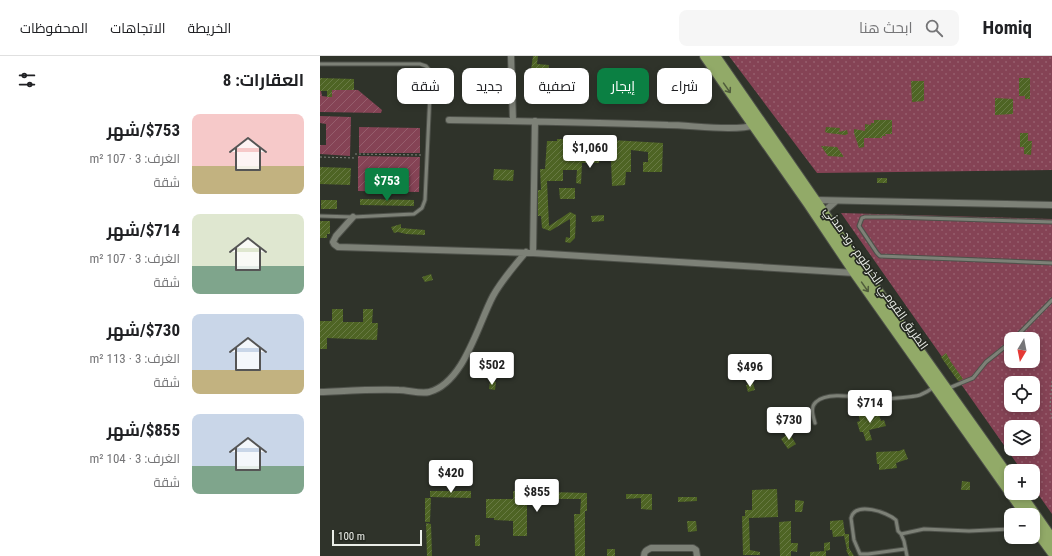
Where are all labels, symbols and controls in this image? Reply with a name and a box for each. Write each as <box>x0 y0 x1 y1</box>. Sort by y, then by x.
search box <box>679 10 959 46</box>
text: Homiq <box>983 16 1032 39</box>
icon: search <box>923 17 945 39</box>
text: ابحث هنا <box>859 19 913 37</box>
text: المحفوظات <box>20 20 88 36</box>
text: الاتجاهات <box>110 20 166 36</box>
text: الخريطة <box>188 20 231 36</box>
chip: شقة <box>397 68 454 104</box>
chip: جديد <box>462 68 516 104</box>
chip: تصفية <box>524 68 589 104</box>
chip: إيجار <box>597 68 649 104</box>
chip: شراء <box>657 68 712 104</box>
icon: filters <box>16 69 38 91</box>
text: العقارات: 8 <box>223 70 304 90</box>
one-way arrow <box>723 82 731 93</box>
text: $753/شهر <box>107 120 180 140</box>
icon: home <box>224 130 272 178</box>
pin: $1,060 <box>557 135 623 169</box>
text: $1,060 <box>572 140 608 155</box>
text: الغرف: 3 · 107 m² <box>89 151 180 166</box>
pin: $753 <box>363 168 411 202</box>
text: $753 <box>374 173 400 188</box>
text: شقة <box>153 175 180 190</box>
street label: الطريق القومي الخرطوم - ود مدني <box>819 204 931 354</box>
text: $714/شهر <box>107 220 180 240</box>
icon: home <box>224 230 272 278</box>
text: الغرف: 3 · 107 m² <box>89 251 180 266</box>
text: شقة <box>153 275 180 290</box>
one-way arrow <box>861 281 869 292</box>
text: $730/شهر <box>107 320 180 340</box>
icon: home <box>224 330 272 378</box>
north arrow <box>1004 332 1040 368</box>
map controls <box>1004 332 1040 544</box>
text: الغرف: 3 · 113 m² <box>89 351 180 366</box>
pin: $502 <box>468 352 516 386</box>
pin: $496 <box>726 354 774 388</box>
text: $502 <box>479 357 505 372</box>
text: $496 <box>737 359 763 374</box>
text: شقة <box>153 375 180 390</box>
button: locate <box>1004 376 1040 412</box>
pin: $714 <box>846 390 894 424</box>
text: $714 <box>857 395 883 410</box>
pin: $730 <box>765 407 813 441</box>
text: $730 <box>776 412 802 427</box>
text: $855/شهر <box>107 420 180 440</box>
button: layers <box>1004 420 1040 456</box>
icon: home <box>224 430 272 478</box>
text: الغرف: 3 · 104 m² <box>89 451 180 466</box>
pin: $420 <box>427 460 475 494</box>
button: + <box>1004 464 1040 500</box>
text: $420 <box>438 465 464 480</box>
text: شقة <box>153 475 180 490</box>
pin: $855 <box>513 479 561 513</box>
text: $855 <box>524 484 550 499</box>
button: − <box>1004 508 1040 544</box>
scale bar <box>332 528 422 547</box>
text: 100 m <box>338 530 365 543</box>

